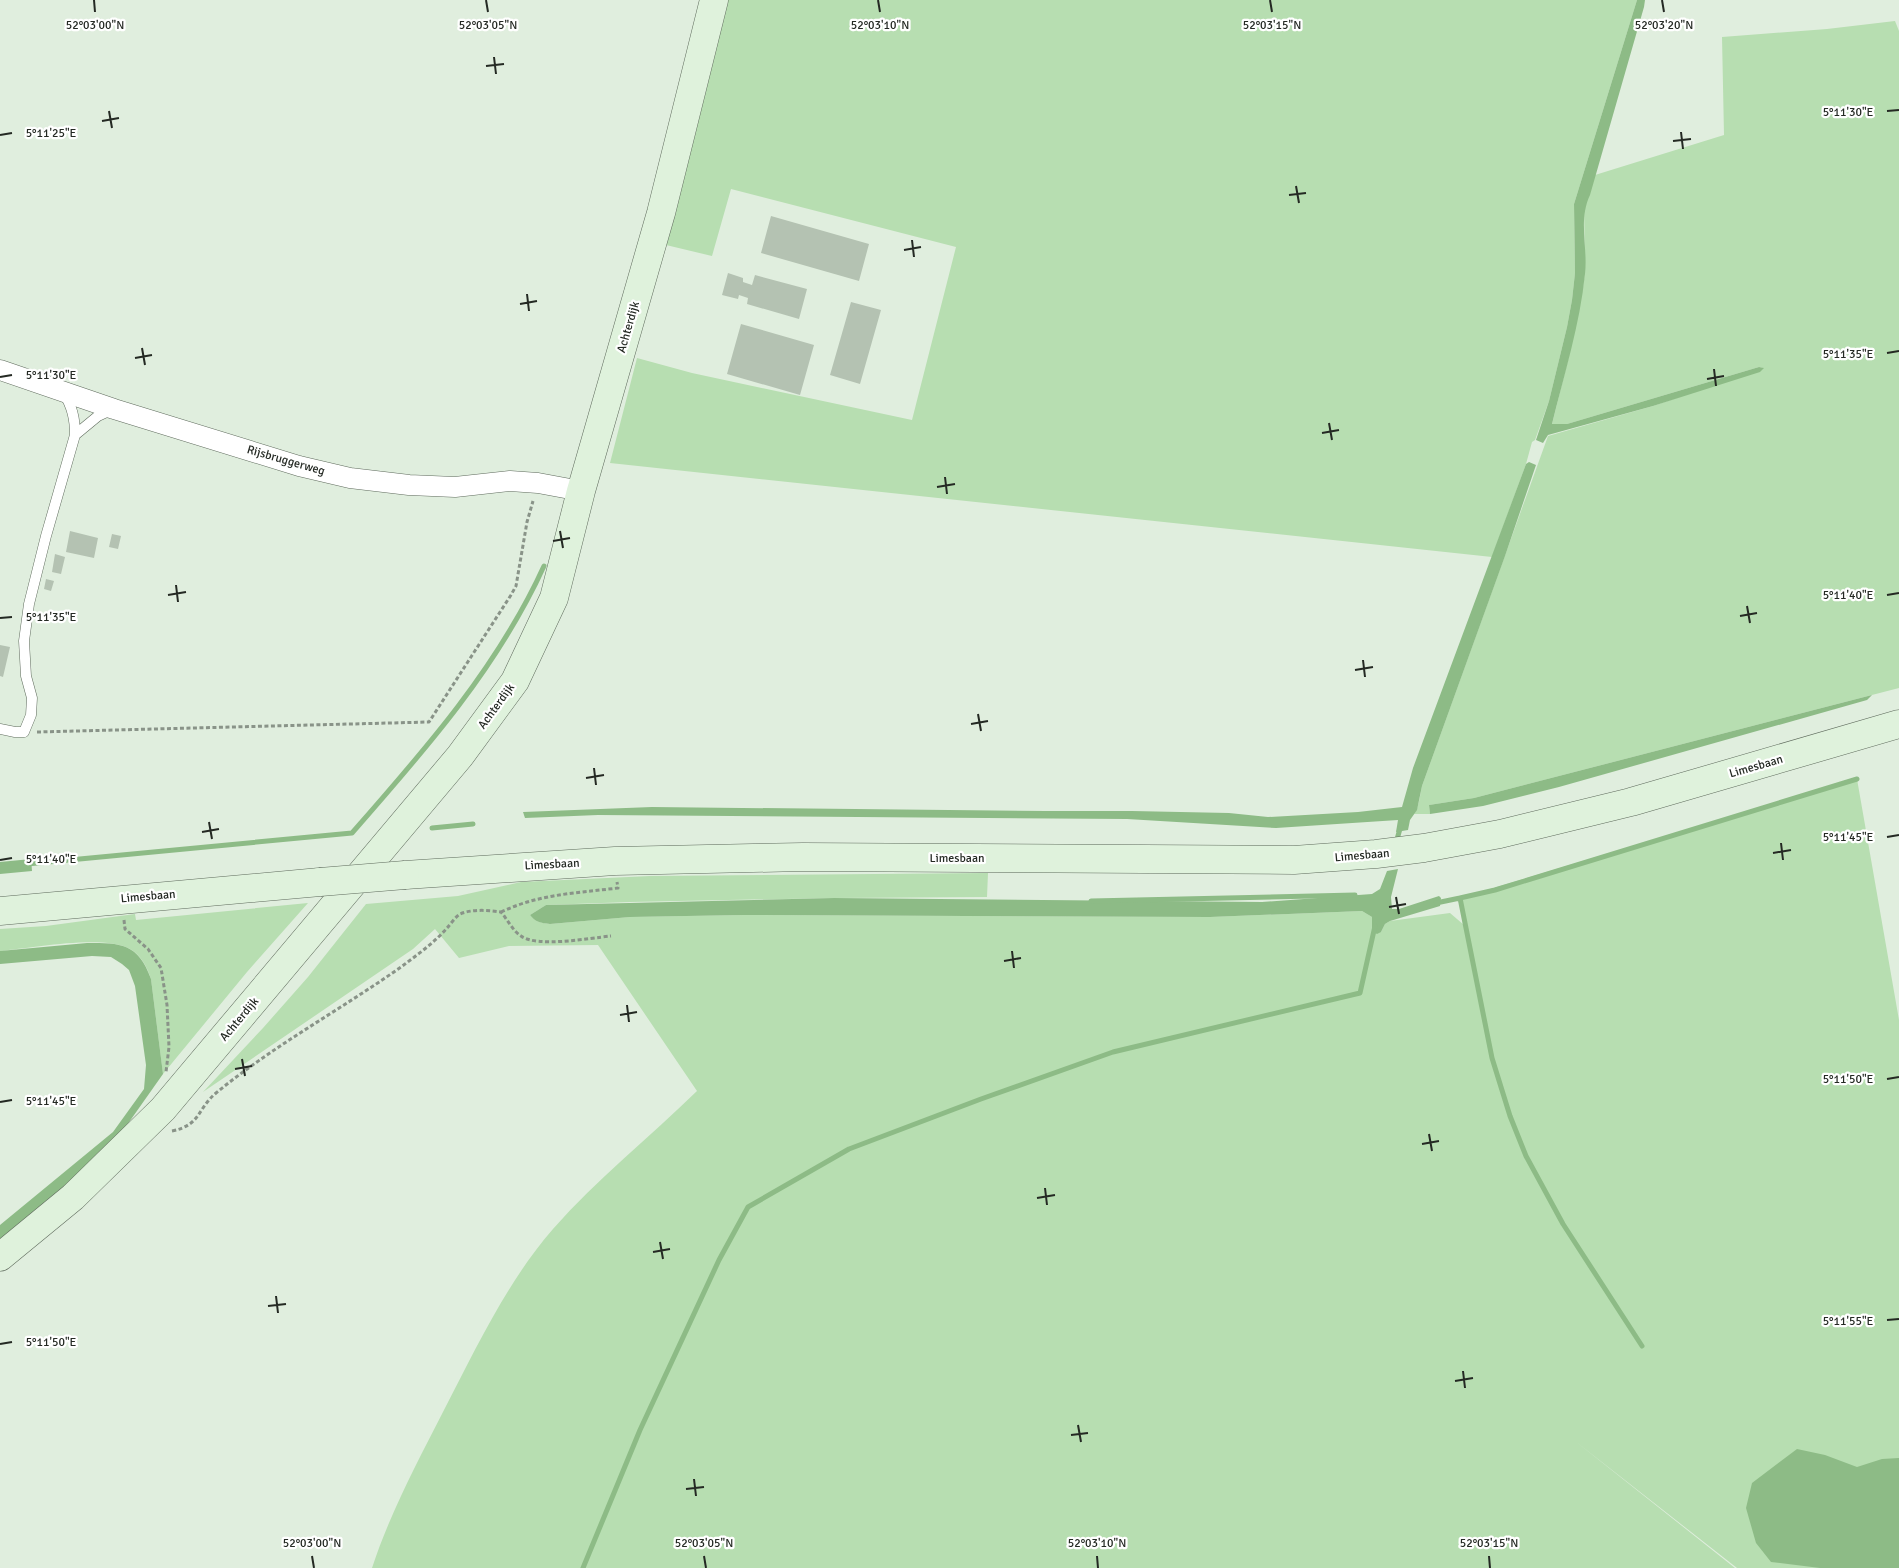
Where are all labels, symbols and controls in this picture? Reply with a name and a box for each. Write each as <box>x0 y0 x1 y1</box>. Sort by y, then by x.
text: 52°03'00"N <box>66 18 124 33</box>
text: 52°03'05"N <box>459 18 517 33</box>
text: 52°03'10"N <box>851 18 909 33</box>
text: 52°03'15"N <box>1243 18 1301 33</box>
text: 52°03'20"N <box>1635 18 1693 33</box>
text: 5°11'30"E <box>1823 105 1874 120</box>
text: 5°11'25"E <box>26 126 77 141</box>
street label: Achterdijk <box>614 300 643 355</box>
text: 5°11'35"E <box>1823 347 1874 362</box>
text: 5°11'30"E <box>26 368 77 383</box>
street label: Rijsbruggerweg <box>245 442 327 479</box>
text: 5°11'40"E <box>1823 588 1874 603</box>
text: 5°11'35"E <box>26 610 77 625</box>
street label: Achterdijk <box>475 681 518 732</box>
street label: Limesbaan <box>1728 752 1785 781</box>
text: 5°11'45"E <box>1823 830 1874 845</box>
street label: Limesbaan <box>1334 846 1390 865</box>
street label: Limesbaan <box>929 851 985 866</box>
text: 5°11'40"E <box>26 852 77 867</box>
street label: Limesbaan <box>524 856 580 873</box>
street label: Limesbaan <box>120 887 176 906</box>
street label: Achterdijk <box>217 994 262 1044</box>
text: 5°11'50"E <box>1823 1072 1874 1087</box>
text: 5°11'45"E <box>26 1094 77 1109</box>
text: 5°11'55"E <box>1823 1314 1874 1329</box>
text: 5°11'50"E <box>26 1335 77 1350</box>
text: 52°03'00"N <box>283 1536 341 1551</box>
text: 52°03'05"N <box>675 1536 733 1551</box>
text: 52°03'10"N <box>1068 1536 1126 1551</box>
text: 52°03'15"N <box>1460 1536 1518 1551</box>

